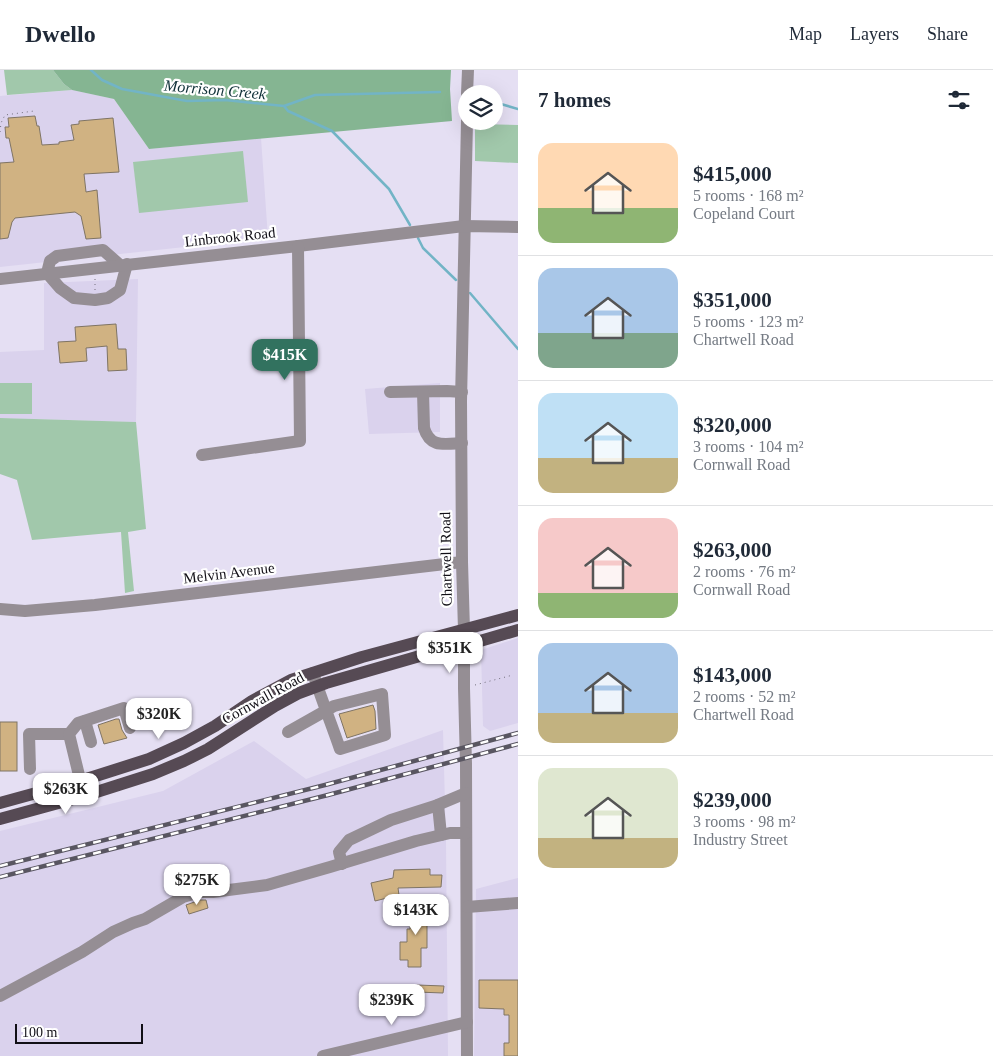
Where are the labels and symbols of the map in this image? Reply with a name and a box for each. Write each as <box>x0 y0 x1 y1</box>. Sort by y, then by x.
water label: Morrison Creek <box>162 76 267 102</box>
street label: Linbrook Road <box>184 224 277 250</box>
pin: $415K <box>250 338 320 381</box>
street label: Chartwell Road <box>437 511 455 606</box>
street label: Melvin Avenue <box>182 559 276 587</box>
pin: $351K <box>415 632 485 674</box>
street label: Cornwall Road <box>219 669 307 727</box>
pin: $320K <box>124 698 194 740</box>
pin: $263K <box>31 772 101 815</box>
pin: $275K <box>162 864 232 906</box>
pin: $143K <box>381 894 451 936</box>
pin: $239K <box>357 984 427 1026</box>
scale bar <box>15 1021 142 1044</box>

